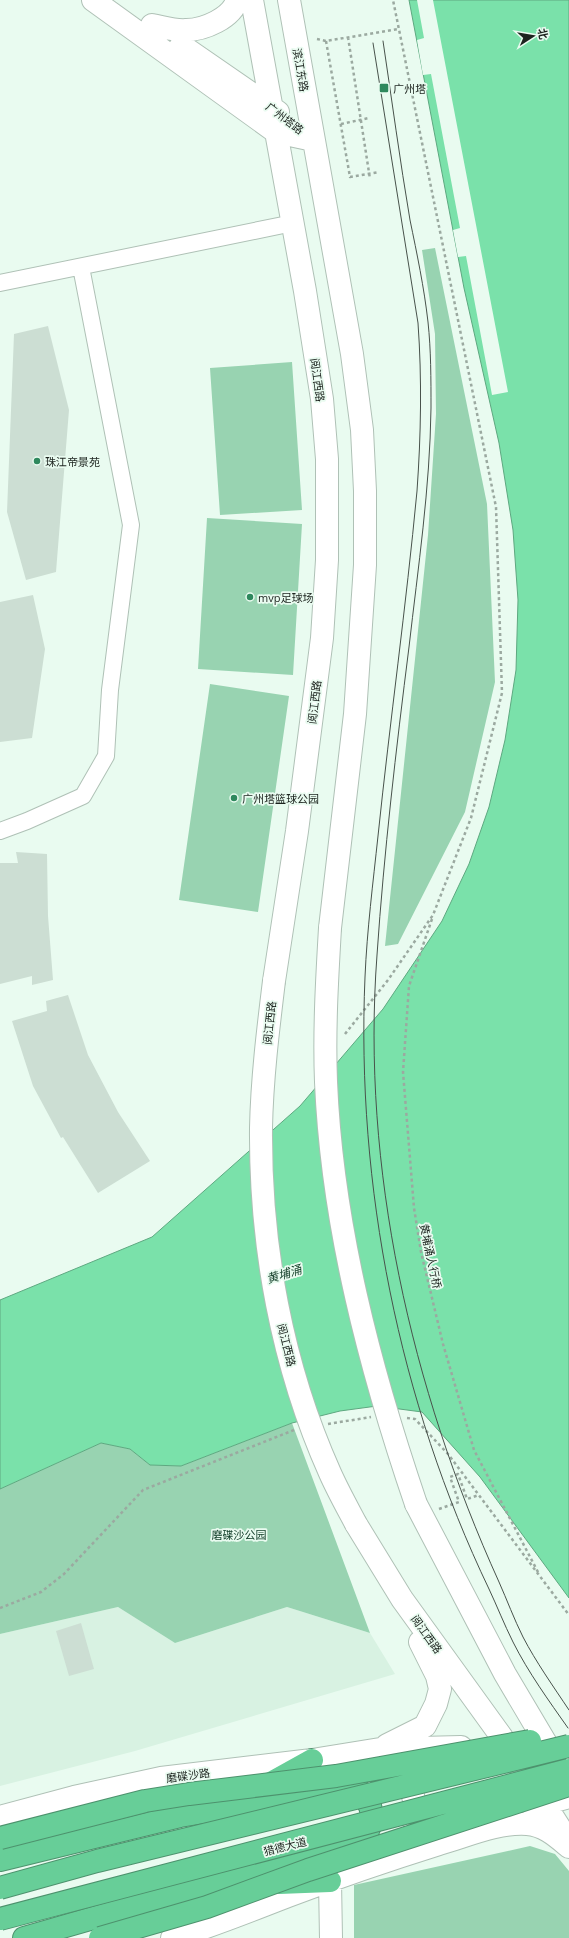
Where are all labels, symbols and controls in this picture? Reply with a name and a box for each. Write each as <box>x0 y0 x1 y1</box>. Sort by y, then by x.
north arrow <box>513 16 553 56</box>
text: 北 <box>535 27 552 41</box>
street label: 滨江东路 <box>290 47 312 93</box>
place label: 广州塔 <box>393 81 426 96</box>
marker: 广州塔 <box>378 82 390 94</box>
street label: 广州塔路 <box>263 99 307 137</box>
street label: 阅江西路 <box>308 357 328 403</box>
place label: 珠江帝景苑 <box>45 454 100 469</box>
marker: 珠江帝景苑 <box>32 456 42 466</box>
place label: mvp足球场 <box>258 590 313 605</box>
marker: mvp足球场 <box>245 592 255 602</box>
street label: 阅江西路 <box>304 679 324 725</box>
place label: 广州塔篮球公园 <box>242 791 319 806</box>
marker: 广州塔篮球公园 <box>229 793 239 803</box>
street label: 阅江西路 <box>259 1000 279 1046</box>
street label: 黄埔涌人行桥 <box>417 1222 445 1290</box>
water label: 黄埔涌 <box>264 1260 306 1287</box>
street label: 阅江西路 <box>274 1322 300 1368</box>
park label: 磨碟沙公园 <box>212 1527 267 1542</box>
street label: 阅江西路 <box>408 1612 446 1656</box>
street label: 磨碟沙路 <box>165 1765 211 1785</box>
street label: 猎德大道 <box>262 1833 308 1859</box>

